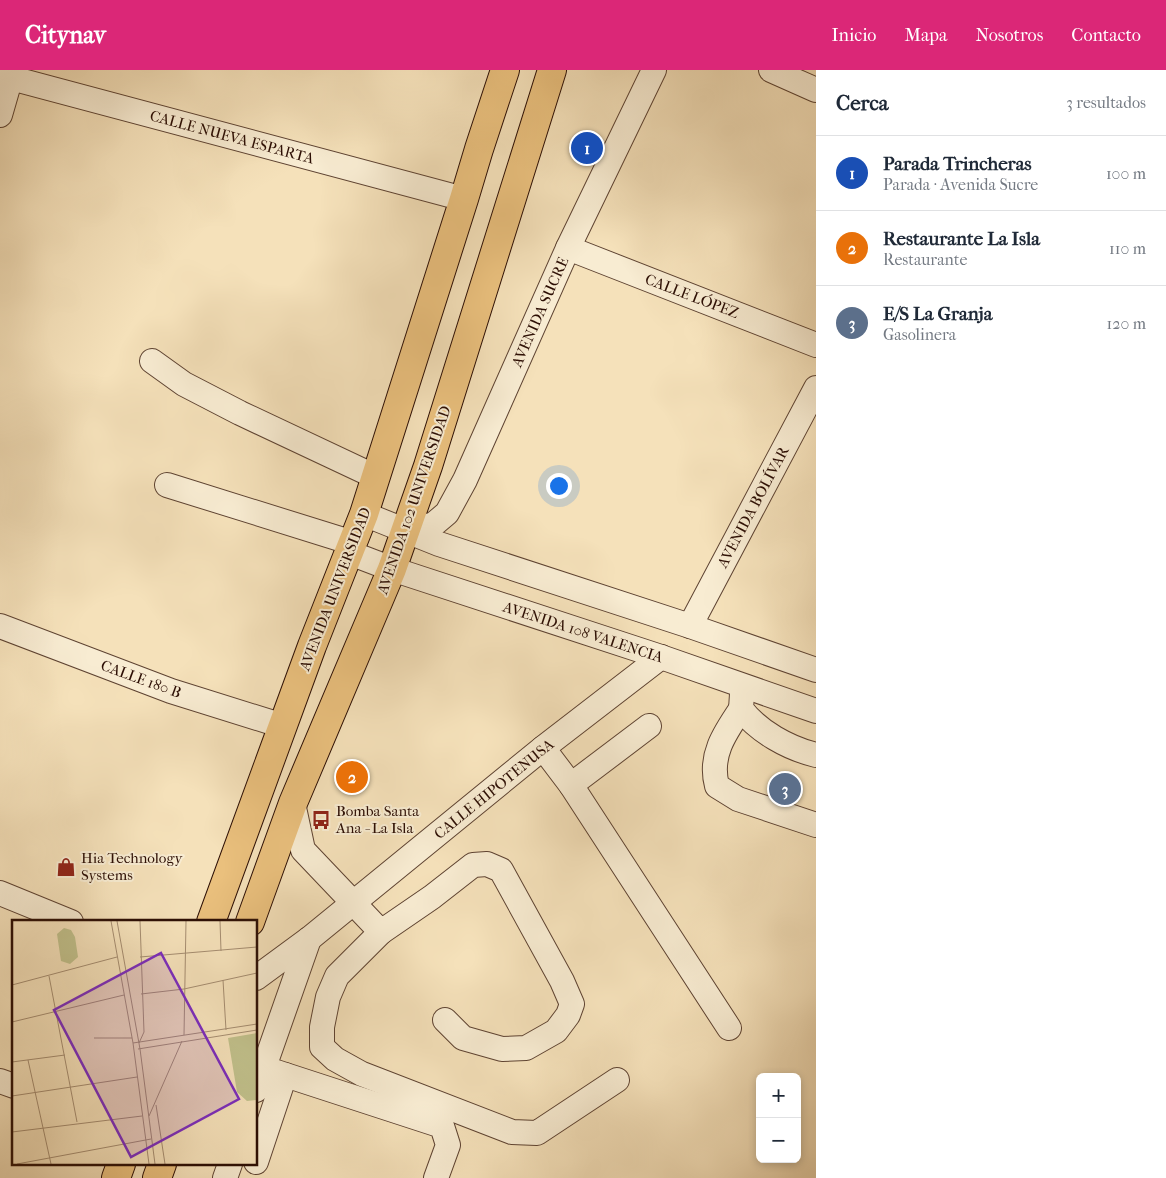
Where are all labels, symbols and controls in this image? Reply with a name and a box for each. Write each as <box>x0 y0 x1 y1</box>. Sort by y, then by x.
text: Citynav <box>25 21 106 49</box>
text: Inicio <box>832 25 877 46</box>
text: Mapa <box>905 25 947 46</box>
text: Nosotros <box>975 25 1043 46</box>
text: Contacto <box>1071 25 1141 46</box>
text: Cerca <box>836 91 888 115</box>
text: 3 resultados <box>1066 93 1146 112</box>
street label: CALLE NUEVA ESPARTA <box>148 106 316 168</box>
pin: 1 <box>571 129 603 167</box>
text: Parada Trincheras <box>883 153 1031 175</box>
text: 1 <box>849 164 855 183</box>
text: 100 m <box>1106 164 1146 183</box>
text: Parada · Avenida Sucre <box>883 175 1038 194</box>
text: Restaurante La Isla <box>883 228 1040 250</box>
text: 2 <box>848 239 856 258</box>
text: 110 m <box>1109 239 1146 258</box>
text: Restaurante <box>883 250 967 269</box>
street label: AVENIDA SUCRE <box>507 254 572 371</box>
street label: CALLE LÓPEZ <box>642 270 742 322</box>
text: E/S La Granja <box>883 303 992 325</box>
text: 3 <box>849 314 855 333</box>
text: 120 m <box>1107 314 1146 333</box>
text: Gasolinera <box>883 325 956 344</box>
street label: AVENIDA 102 UNIVERSIDAD <box>373 403 455 598</box>
street label: AVENIDA BOLÍVAR <box>713 442 793 572</box>
your location <box>546 473 572 499</box>
street label: AVENIDA UNIVERSIDAD <box>295 505 375 674</box>
street label: AVENIDA 108 VALENCIA <box>500 597 665 666</box>
street label: CALLE 180 B <box>98 656 184 702</box>
street label: CALLE HIPOTENUSA <box>431 735 558 843</box>
pin: 2 <box>336 758 368 796</box>
pin: 3 <box>769 770 801 808</box>
place label: Bomba Santa Ana - La Isla <box>335 802 420 837</box>
bus stop icon: Bomba Santa Ana - La Isla <box>310 809 332 831</box>
place label: Hia Technology Systems <box>81 849 184 884</box>
shop icon: Hia Technology Systems <box>55 856 77 878</box>
inset map <box>12 920 258 1166</box>
map controls <box>756 1073 801 1163</box>
button: + <box>756 1073 801 1118</box>
button: − <box>756 1118 801 1163</box>

